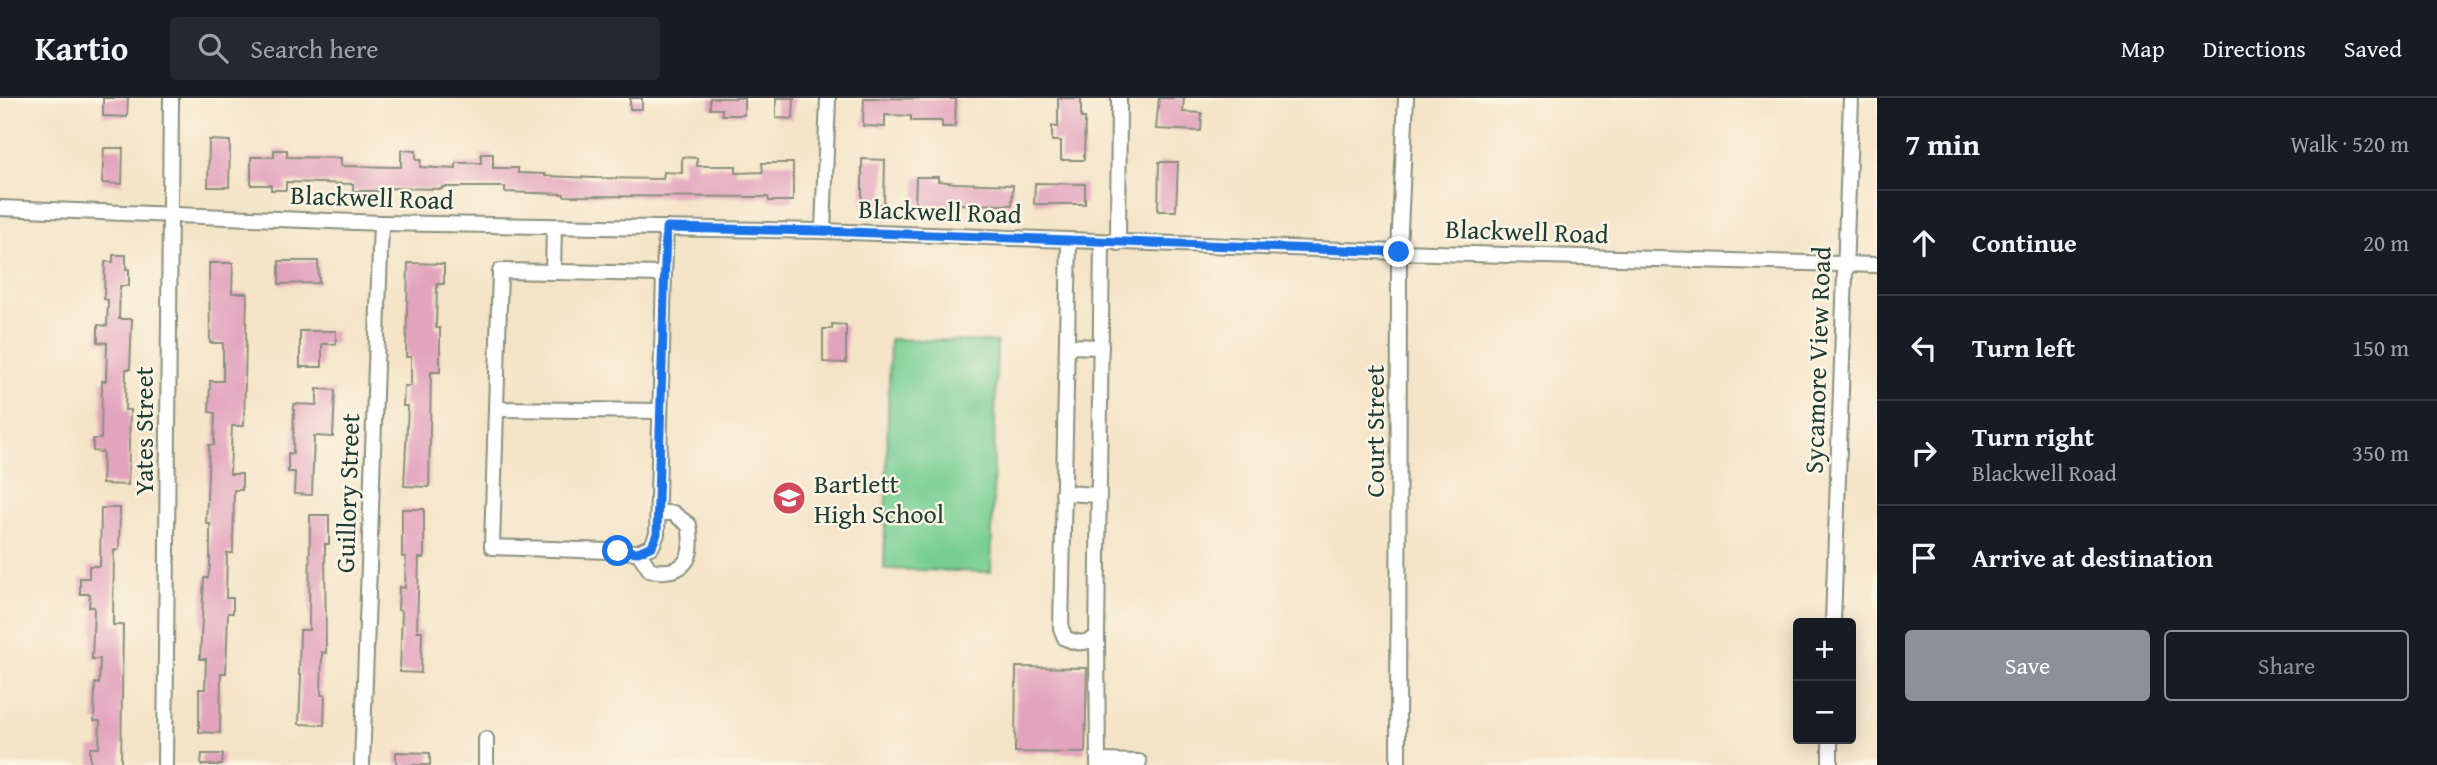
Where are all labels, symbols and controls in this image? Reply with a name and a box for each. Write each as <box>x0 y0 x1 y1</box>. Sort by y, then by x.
search box <box>170 17 660 80</box>
text: Kartio <box>35 24 128 72</box>
icon: search <box>194 29 232 67</box>
text: Search here <box>250 29 379 68</box>
text: Map <box>2121 31 2165 66</box>
text: Directions <box>2203 31 2306 66</box>
text: Saved <box>2344 31 2402 66</box>
text: 7 min <box>1905 122 1980 166</box>
text: Walk · 520 m <box>2290 127 2409 160</box>
street label: Blackwell Road <box>290 175 455 219</box>
street label: Blackwell Road <box>858 189 1023 233</box>
street label: Blackwell Road <box>1445 209 1610 253</box>
text: Continue <box>1972 223 2077 262</box>
icon: ahead <box>1905 224 1943 262</box>
text: 20 m <box>2363 226 2409 259</box>
route end <box>1383 236 1414 267</box>
street label: Sycamore View Road <box>1794 246 1840 474</box>
text: Turn left <box>1972 328 2075 367</box>
icon: left <box>1905 329 1943 367</box>
text: 150 m <box>2352 331 2409 364</box>
street label: Court Street <box>1355 365 1394 497</box>
street label: Yates Street <box>124 366 163 496</box>
street label: Guillory Street <box>325 413 369 573</box>
text: Turn right <box>1972 417 2094 456</box>
icon: right <box>1905 434 1943 472</box>
text: 350 m <box>2352 436 2409 469</box>
text: Blackwell Road <box>1972 456 2117 489</box>
place label: Bartlett High School <box>814 464 944 533</box>
school or university icon: Bartlett High School <box>770 479 808 517</box>
route start <box>602 535 633 566</box>
text: Arrive at destination <box>1972 538 2213 577</box>
icon: arrive <box>1905 539 1943 577</box>
map controls <box>1793 618 1856 744</box>
button: + <box>1793 618 1856 681</box>
button: Save <box>1905 630 2150 701</box>
button: Share <box>2164 630 2409 701</box>
button: − <box>1793 681 1856 744</box>

